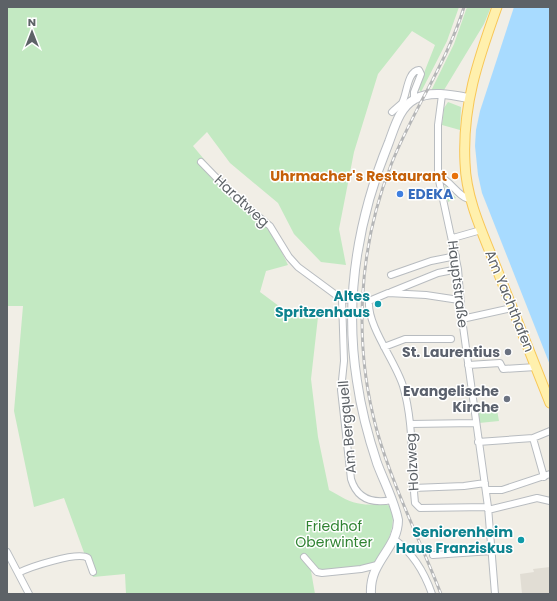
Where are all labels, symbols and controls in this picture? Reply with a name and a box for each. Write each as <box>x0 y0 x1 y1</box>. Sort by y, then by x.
north arrow <box>12 12 52 52</box>
text: N <box>28 14 36 30</box>
place label: Uhrmacher's Restaurant <box>270 166 447 186</box>
street label: Hardtweg <box>210 170 274 232</box>
marker: Uhrmacher's Restaurant <box>450 171 460 181</box>
place label: EDEKA <box>408 184 454 204</box>
marker: EDEKA <box>395 189 405 199</box>
street label: Hauptstraße <box>443 239 473 329</box>
street label: Am Yachthafen <box>480 247 540 355</box>
place label: Altes Spritzenhaus <box>275 286 370 322</box>
marker: Altes Spritzenhaus <box>373 299 383 309</box>
place label: St. Laurentius <box>402 342 500 362</box>
marker: St. Laurentius <box>503 347 513 357</box>
street label: Am Bergquell <box>333 380 361 474</box>
place label: Evangelische Kirche <box>403 381 499 417</box>
marker: Evangelische Kirche <box>502 394 512 404</box>
street label: Holzweg <box>400 432 424 492</box>
park label: Friedhof Oberwinter <box>295 516 373 552</box>
place label: Seniorenheim Haus Franziskus <box>396 522 513 558</box>
marker: Seniorenheim Haus Franziskus <box>516 535 526 545</box>

